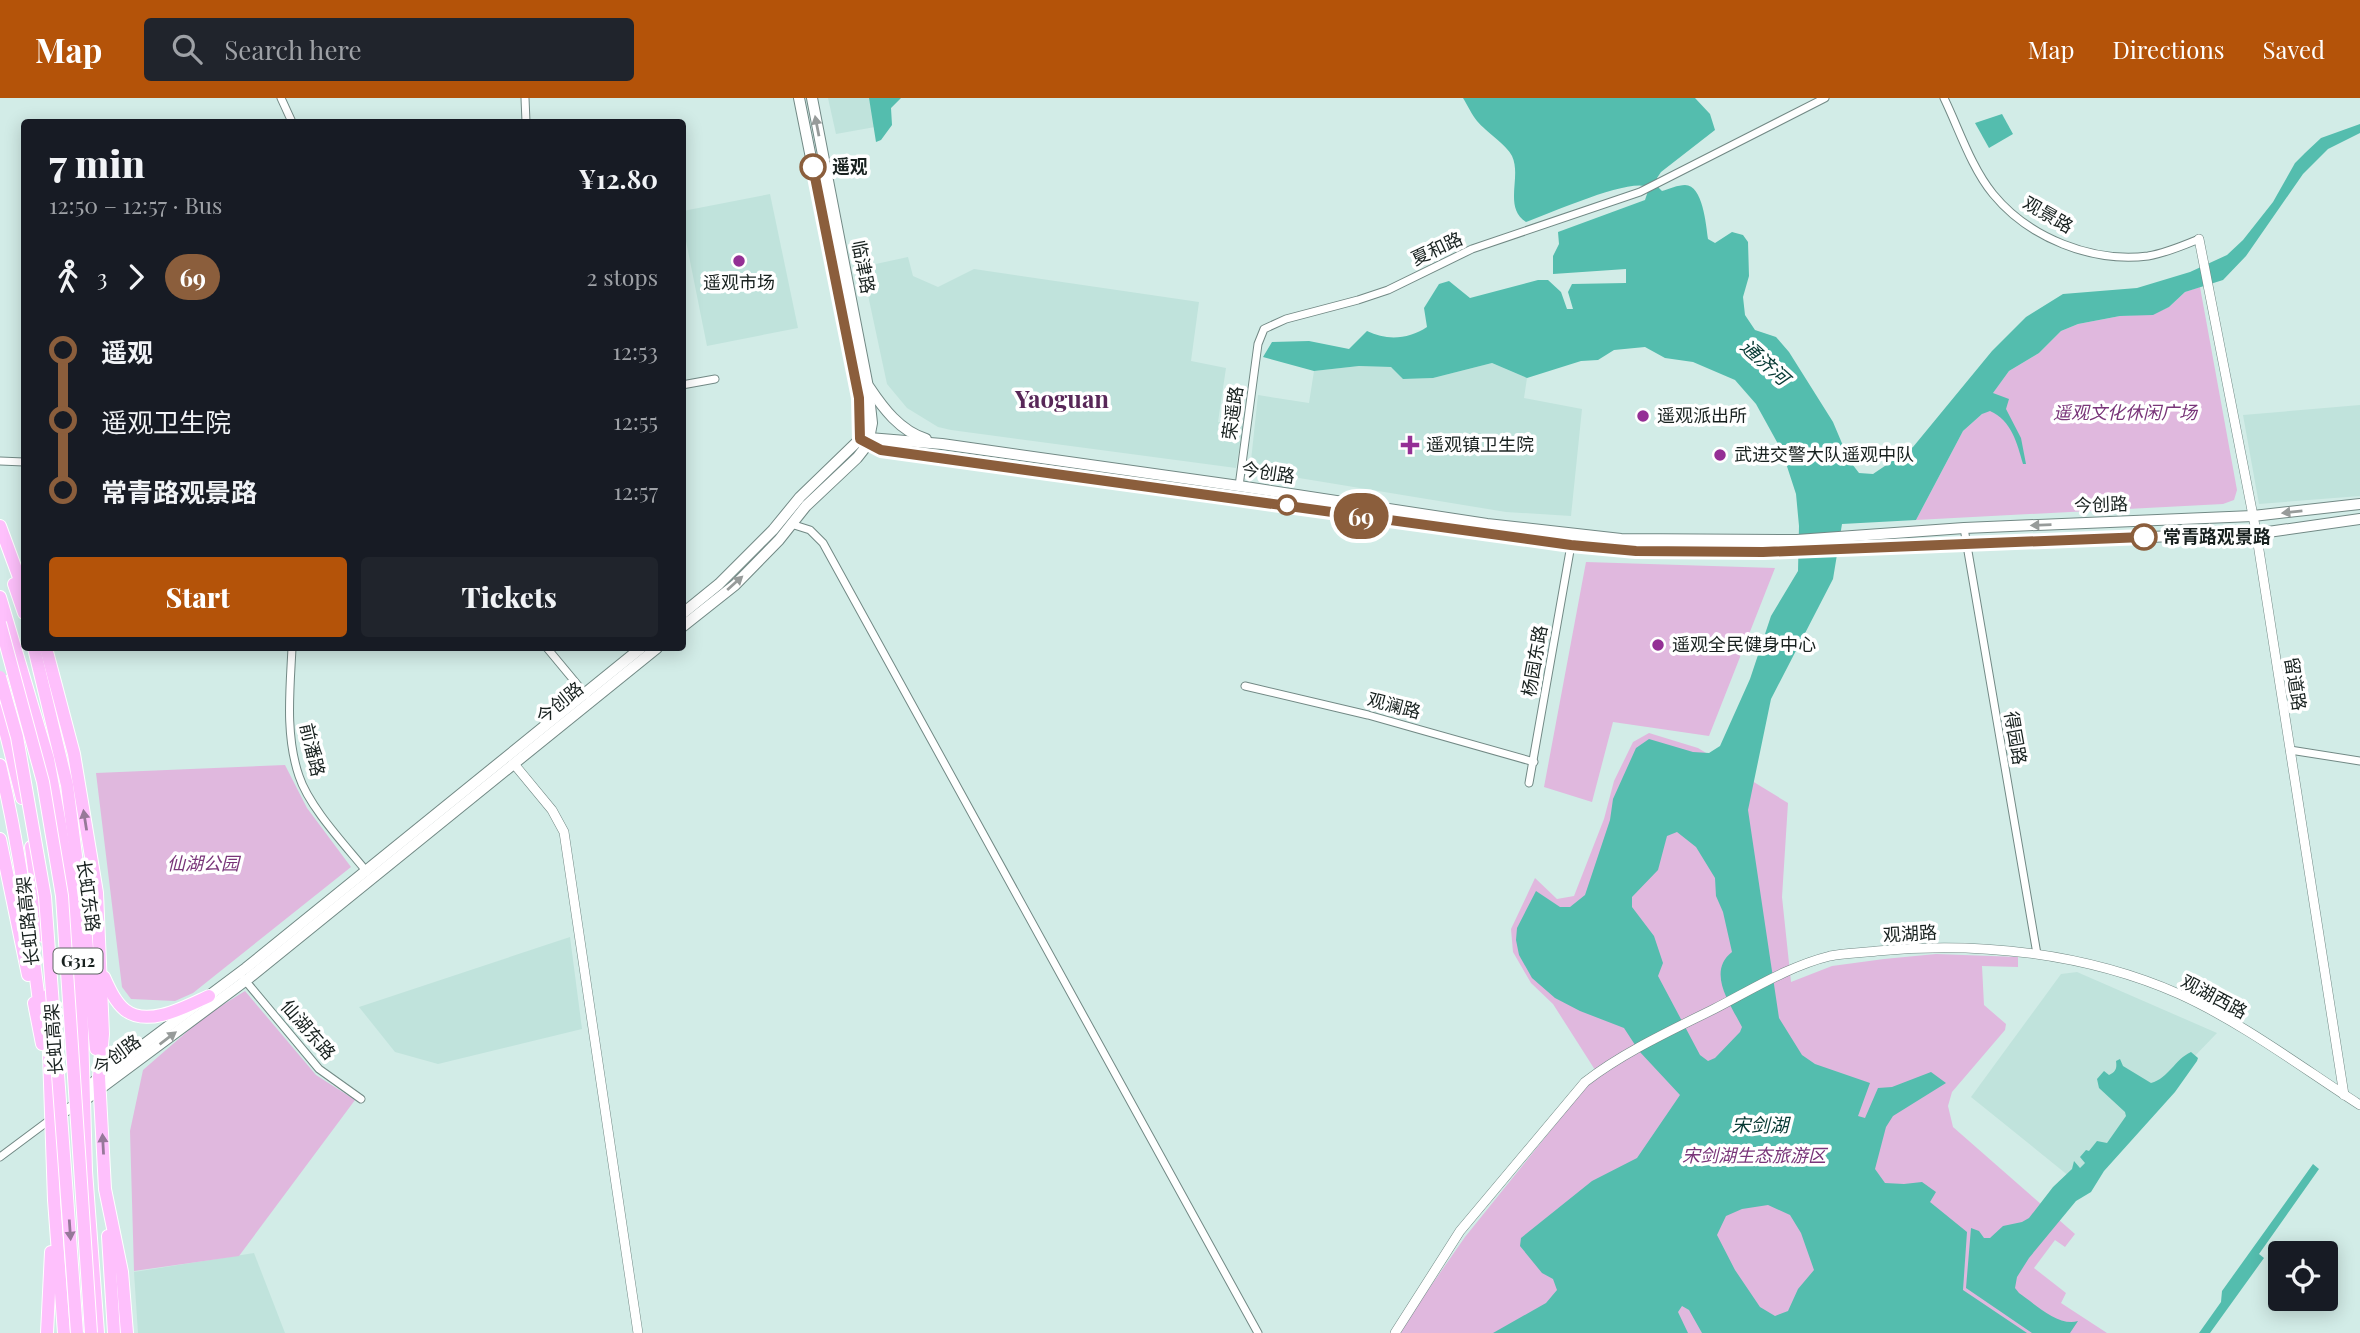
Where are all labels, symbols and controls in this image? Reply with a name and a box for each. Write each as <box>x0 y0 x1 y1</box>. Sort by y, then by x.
search box <box>144 18 634 81</box>
text: Map <box>35 27 102 71</box>
icon: search <box>168 30 206 68</box>
text: Search here <box>224 32 362 67</box>
text: Map <box>2028 33 2074 65</box>
text: Directions <box>2112 33 2225 65</box>
text: Saved <box>2263 33 2325 65</box>
one-way arrow <box>812 115 823 137</box>
text: 7 min <box>49 137 145 188</box>
marker: 遥观 <box>800 154 826 180</box>
place label: 遥观 <box>832 154 868 178</box>
text: ¥12.80 <box>578 161 658 196</box>
text: 12:50 – 12:57 · Bus <box>49 189 222 220</box>
street label: 观景路 <box>2019 190 2078 238</box>
street label: 夏和路 <box>1407 226 1466 270</box>
street label: 临津路 <box>847 238 881 296</box>
marker: 遥观市场 <box>731 253 747 269</box>
icon: walk <box>49 258 87 296</box>
icon: forward <box>117 258 155 296</box>
text: 3 <box>97 261 107 292</box>
text: 69 <box>179 261 206 293</box>
text: 2 stops <box>587 261 658 292</box>
place label: 遥观市场 <box>703 270 775 294</box>
water label: 通济河 <box>1736 333 1799 393</box>
text: 遥观 <box>101 334 153 369</box>
text: 12:53 <box>612 335 658 366</box>
district label: Yaoguan <box>1014 382 1109 414</box>
street label: 荣遥路 <box>1216 384 1248 441</box>
park label: 遥观文化休闲广场 <box>2053 400 2199 424</box>
place label: 遥观派出所 <box>1657 403 1747 427</box>
text: 遥观卫生院 <box>101 404 231 439</box>
text: 12:55 <box>613 405 658 436</box>
marker: 遥观派出所 <box>1635 408 1651 424</box>
place label: 遥观镇卫生院 <box>1426 432 1534 456</box>
marker: 遥观镇卫生院 <box>1400 435 1420 455</box>
place label: 武进交警大队遥观中队 <box>1734 442 1914 466</box>
marker: 武进交警大队遥观中队 <box>1712 447 1728 463</box>
street label: 今创路 <box>1240 456 1297 488</box>
text: 常青路观景路 <box>101 474 257 509</box>
text: 12:57 <box>613 475 658 506</box>
street label: 今创路 <box>2074 491 2128 517</box>
line badge: 69 <box>1330 493 1392 539</box>
unlabelled marker <box>1277 495 1297 515</box>
text: 69 <box>1348 500 1374 532</box>
one-way arrow <box>2281 507 2303 518</box>
one-way arrow <box>2029 519 2051 530</box>
marker: 常青路观景路 <box>2131 524 2157 550</box>
place label: 常青路观景路 <box>2163 524 2271 548</box>
button: Start <box>49 557 347 637</box>
button: Tickets <box>361 557 658 637</box>
one-way arrow <box>726 576 743 592</box>
street label: 杨园东路 <box>1516 623 1552 698</box>
place label: 遥观全民健身中心 <box>1672 632 1816 656</box>
marker: 遥观全民健身中心 <box>1650 637 1666 653</box>
street label: 留道路 <box>2280 655 2312 712</box>
street label: 今创路 <box>531 676 588 729</box>
street label: 观澜路 <box>1365 686 1423 724</box>
street label: 得园路 <box>1999 709 2032 766</box>
street label: 前潘路 <box>295 721 331 779</box>
one-way arrow <box>79 809 90 831</box>
park label: 仙湖公园 <box>167 851 242 875</box>
street label: 长虹东路 <box>72 859 106 933</box>
street label: 长虹路高架 <box>10 875 44 967</box>
street label: 观湖路 <box>1882 920 1938 946</box>
road number: G312 <box>54 948 102 974</box>
street label: 观湖西路 <box>2177 969 2252 1024</box>
street label: 仙湖东路 <box>276 994 341 1064</box>
street label: 长虹高架 <box>39 1002 67 1076</box>
street label: 今创路 <box>88 1029 145 1080</box>
one-way arrow <box>159 1031 177 1046</box>
water label: 宋剑湖 <box>1731 1111 1791 1137</box>
one-way arrow <box>97 1133 108 1155</box>
park label: 宋剑湖生态旅游区 <box>1682 1143 1829 1167</box>
one-way arrow <box>65 1219 76 1241</box>
map controls <box>2268 1241 2338 1311</box>
button: locate <box>2268 1241 2338 1311</box>

